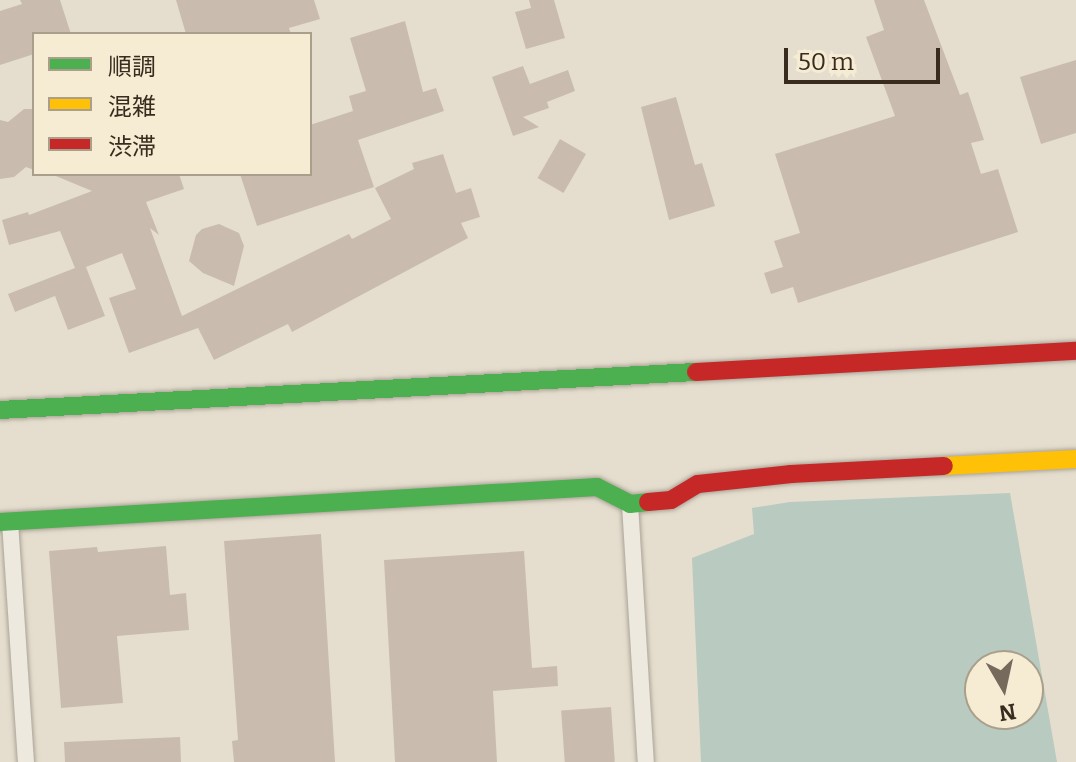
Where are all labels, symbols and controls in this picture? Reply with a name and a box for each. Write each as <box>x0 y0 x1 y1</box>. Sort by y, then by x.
legend <box>32 32 312 176</box>
scale bar <box>788 32 944 82</box>
text: 50 m <box>798 48 854 76</box>
text: 順調 <box>108 53 156 81</box>
text: 混雑 <box>108 93 156 121</box>
text: 渋滞 <box>108 133 156 161</box>
north arrow <box>964 650 1044 730</box>
text: N <box>997 698 1018 727</box>

